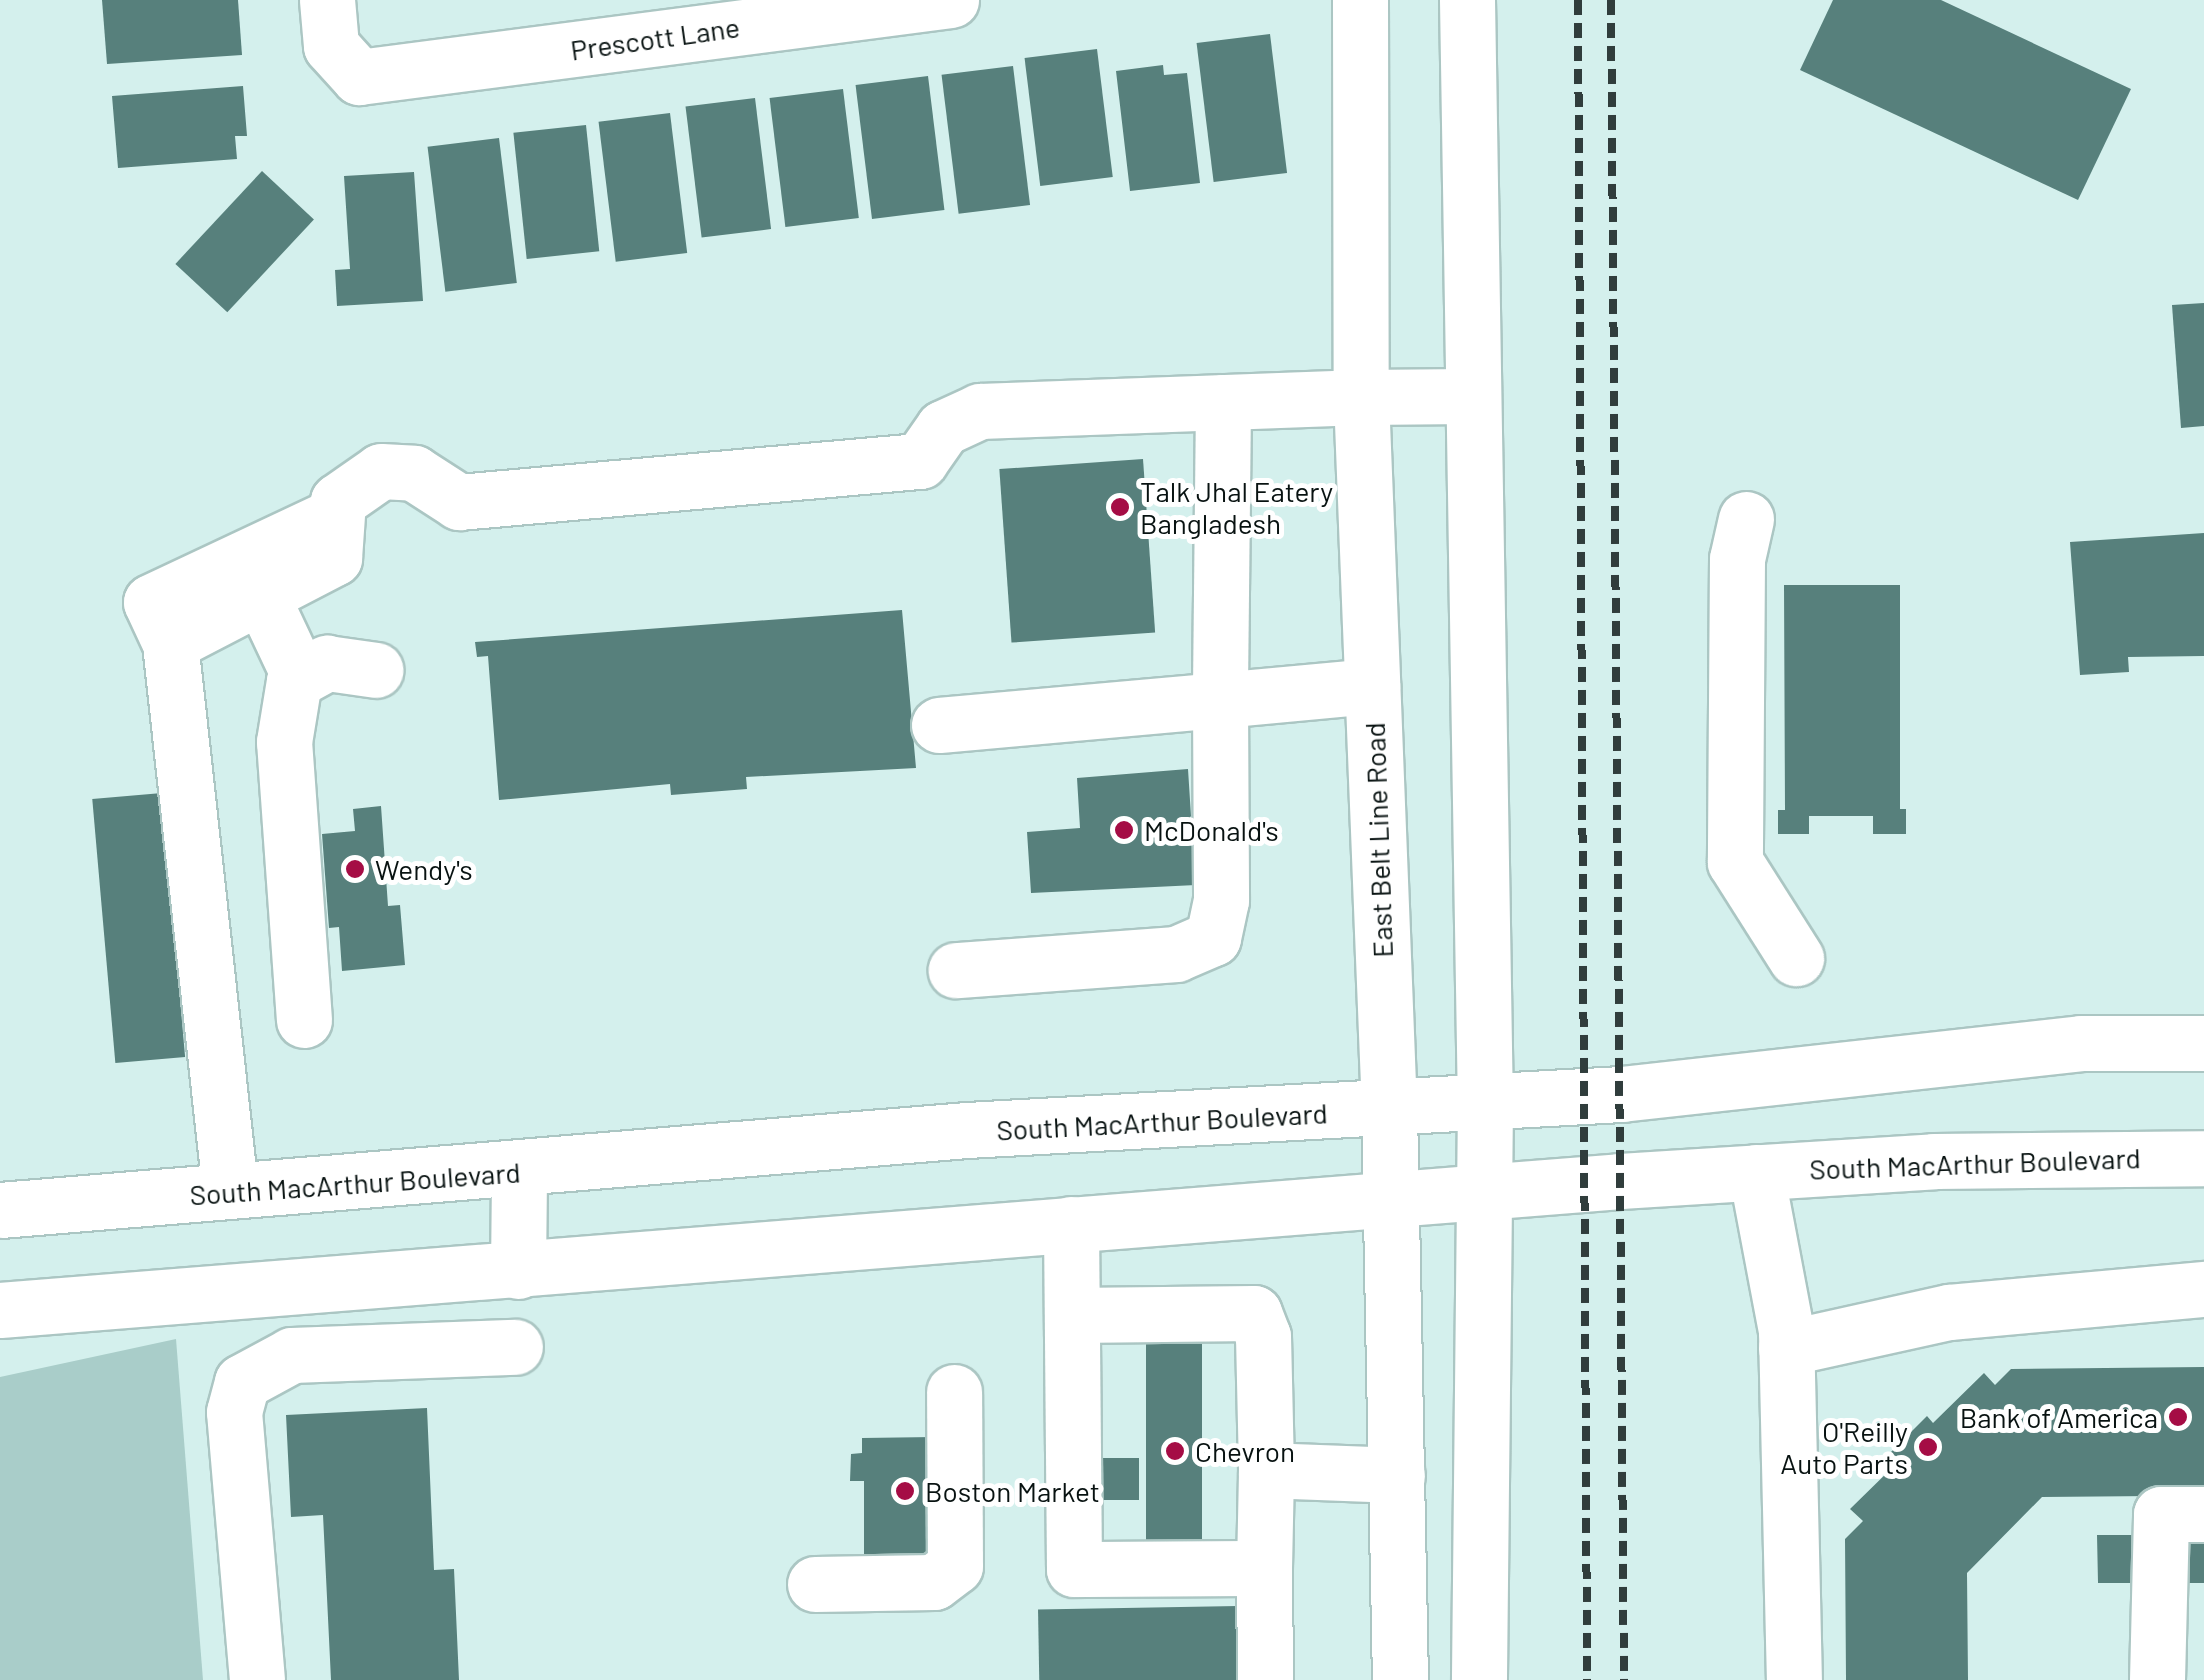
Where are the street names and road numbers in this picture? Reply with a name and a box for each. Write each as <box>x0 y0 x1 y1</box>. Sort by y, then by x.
street label: Prescott Lane <box>568 10 742 66</box>
street label: East Belt Line Road <box>1357 722 1399 958</box>
street label: South MacArthur Boulevard <box>996 1096 1328 1146</box>
street label: South MacArthur Boulevard <box>1809 1140 2141 1186</box>
street label: South MacArthur Boulevard <box>188 1155 522 1211</box>

